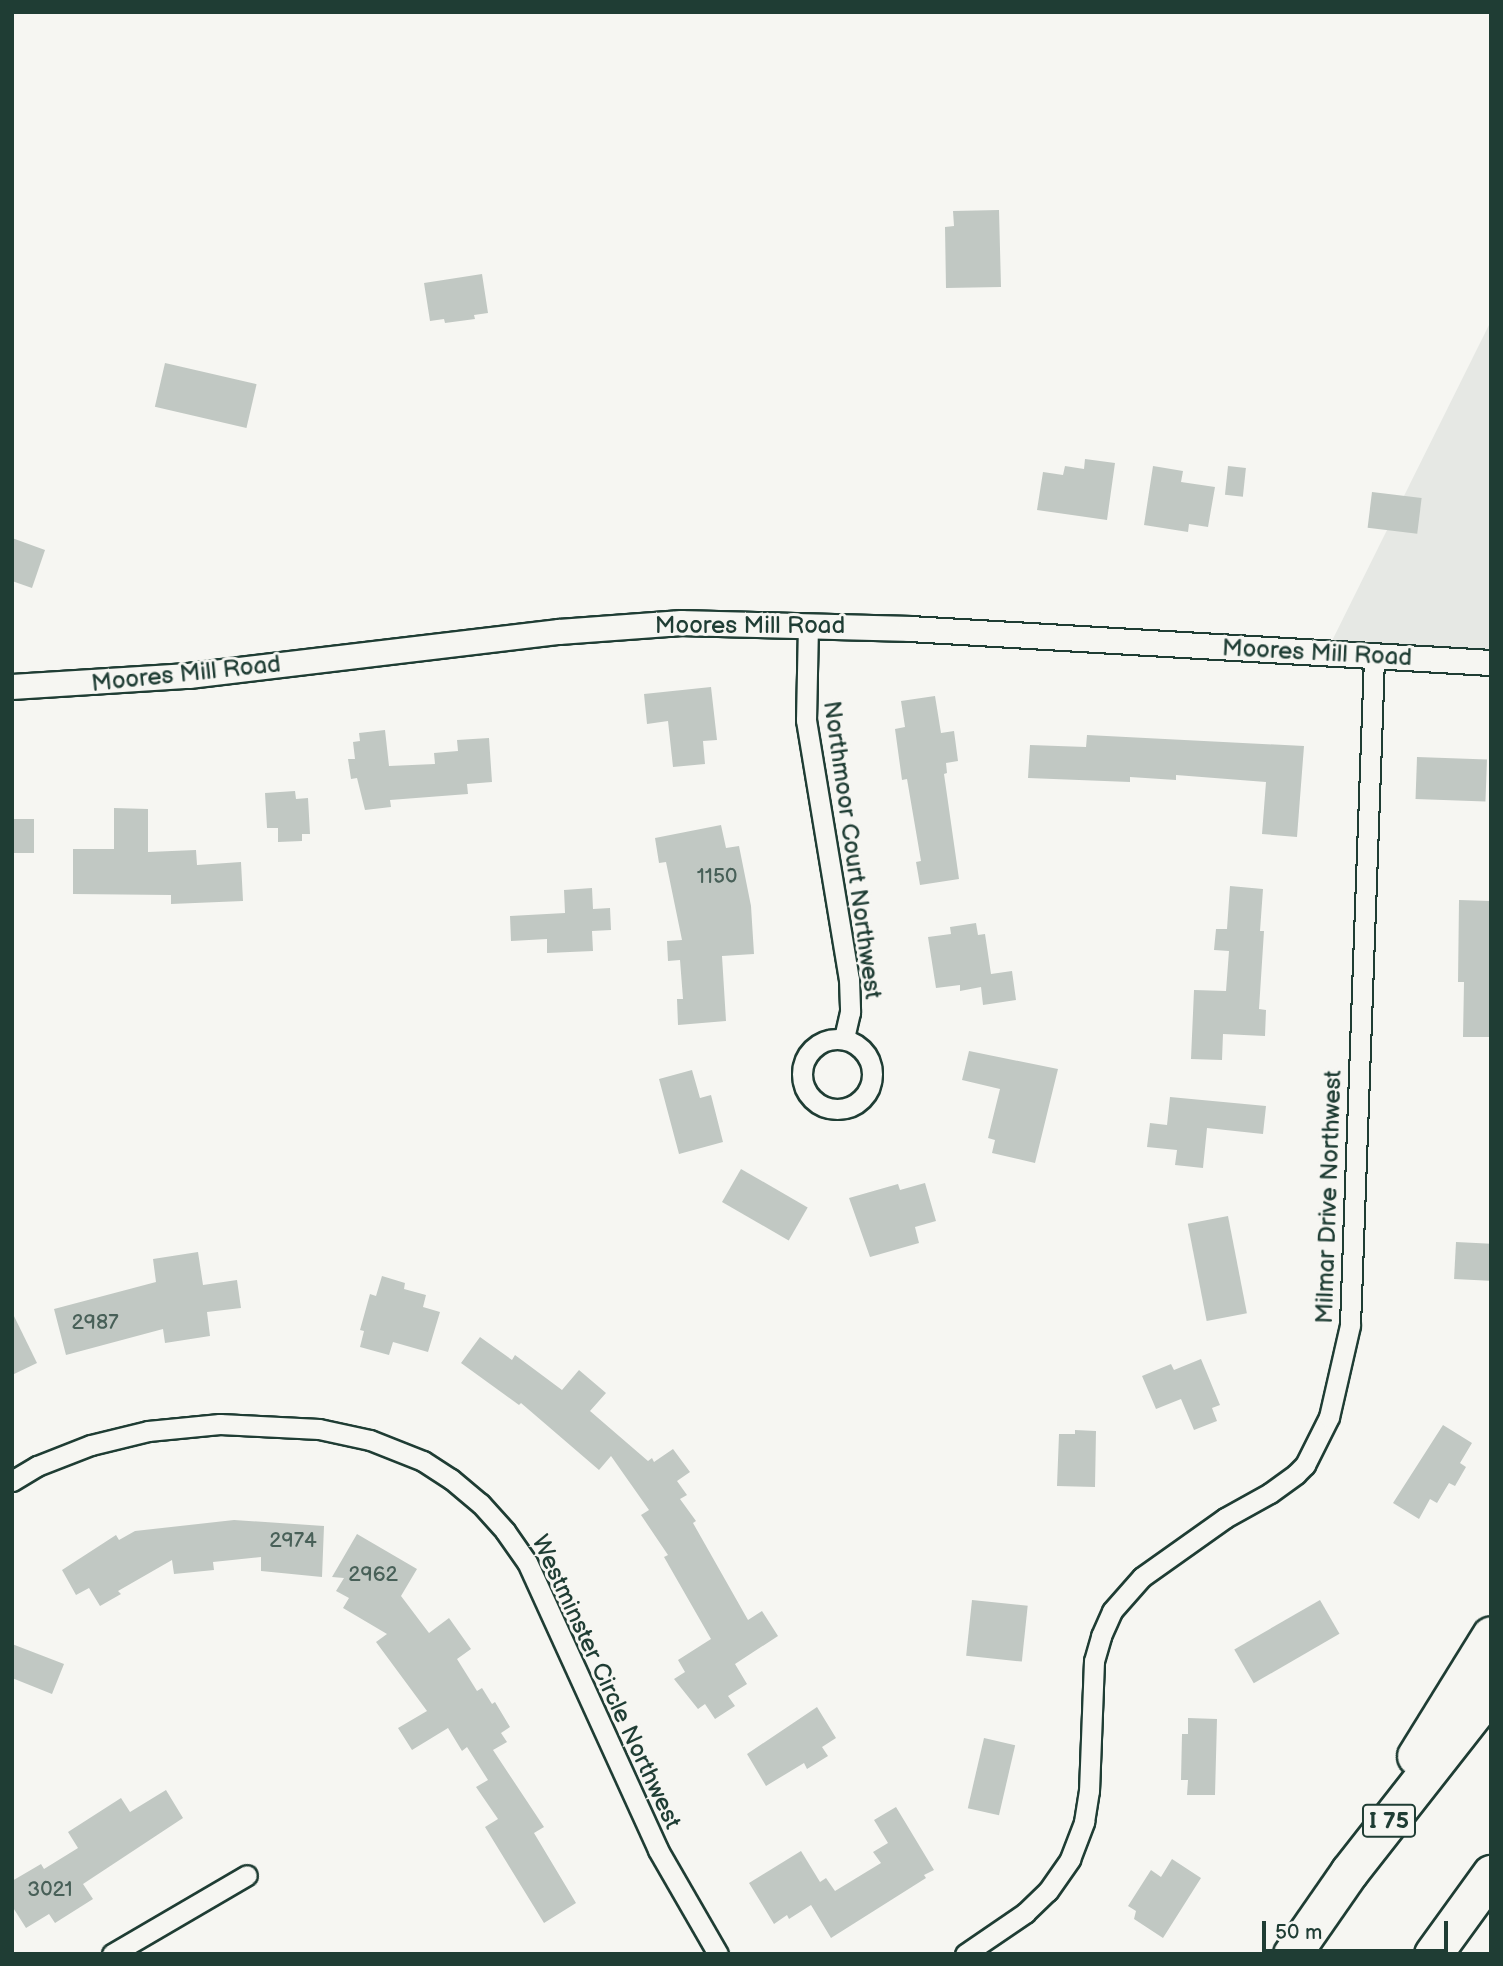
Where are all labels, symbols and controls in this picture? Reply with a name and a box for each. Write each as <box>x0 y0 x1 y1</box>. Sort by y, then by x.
street label: Moores Mill Road <box>655 612 845 640</box>
street label: Moores Mill Road <box>1221 634 1413 672</box>
street label: Moores Mill Road <box>90 650 282 698</box>
street label: Northmoor Court Northwest <box>817 699 887 1001</box>
house number: 1150 <box>697 864 737 890</box>
street label: Milmar Drive Northwest <box>1310 1070 1348 1324</box>
house number: 2987 <box>71 1310 119 1336</box>
house number: 2974 <box>269 1528 317 1554</box>
street label: Westminster Circle Northwest <box>525 1530 687 1834</box>
house number: 2962 <box>348 1562 398 1588</box>
road number: I 75 <box>1361 1802 1417 1840</box>
house number: 3021 <box>27 1877 73 1903</box>
scale bar <box>1265 1906 1450 1950</box>
text: 50 m <box>1275 1920 1322 1945</box>

